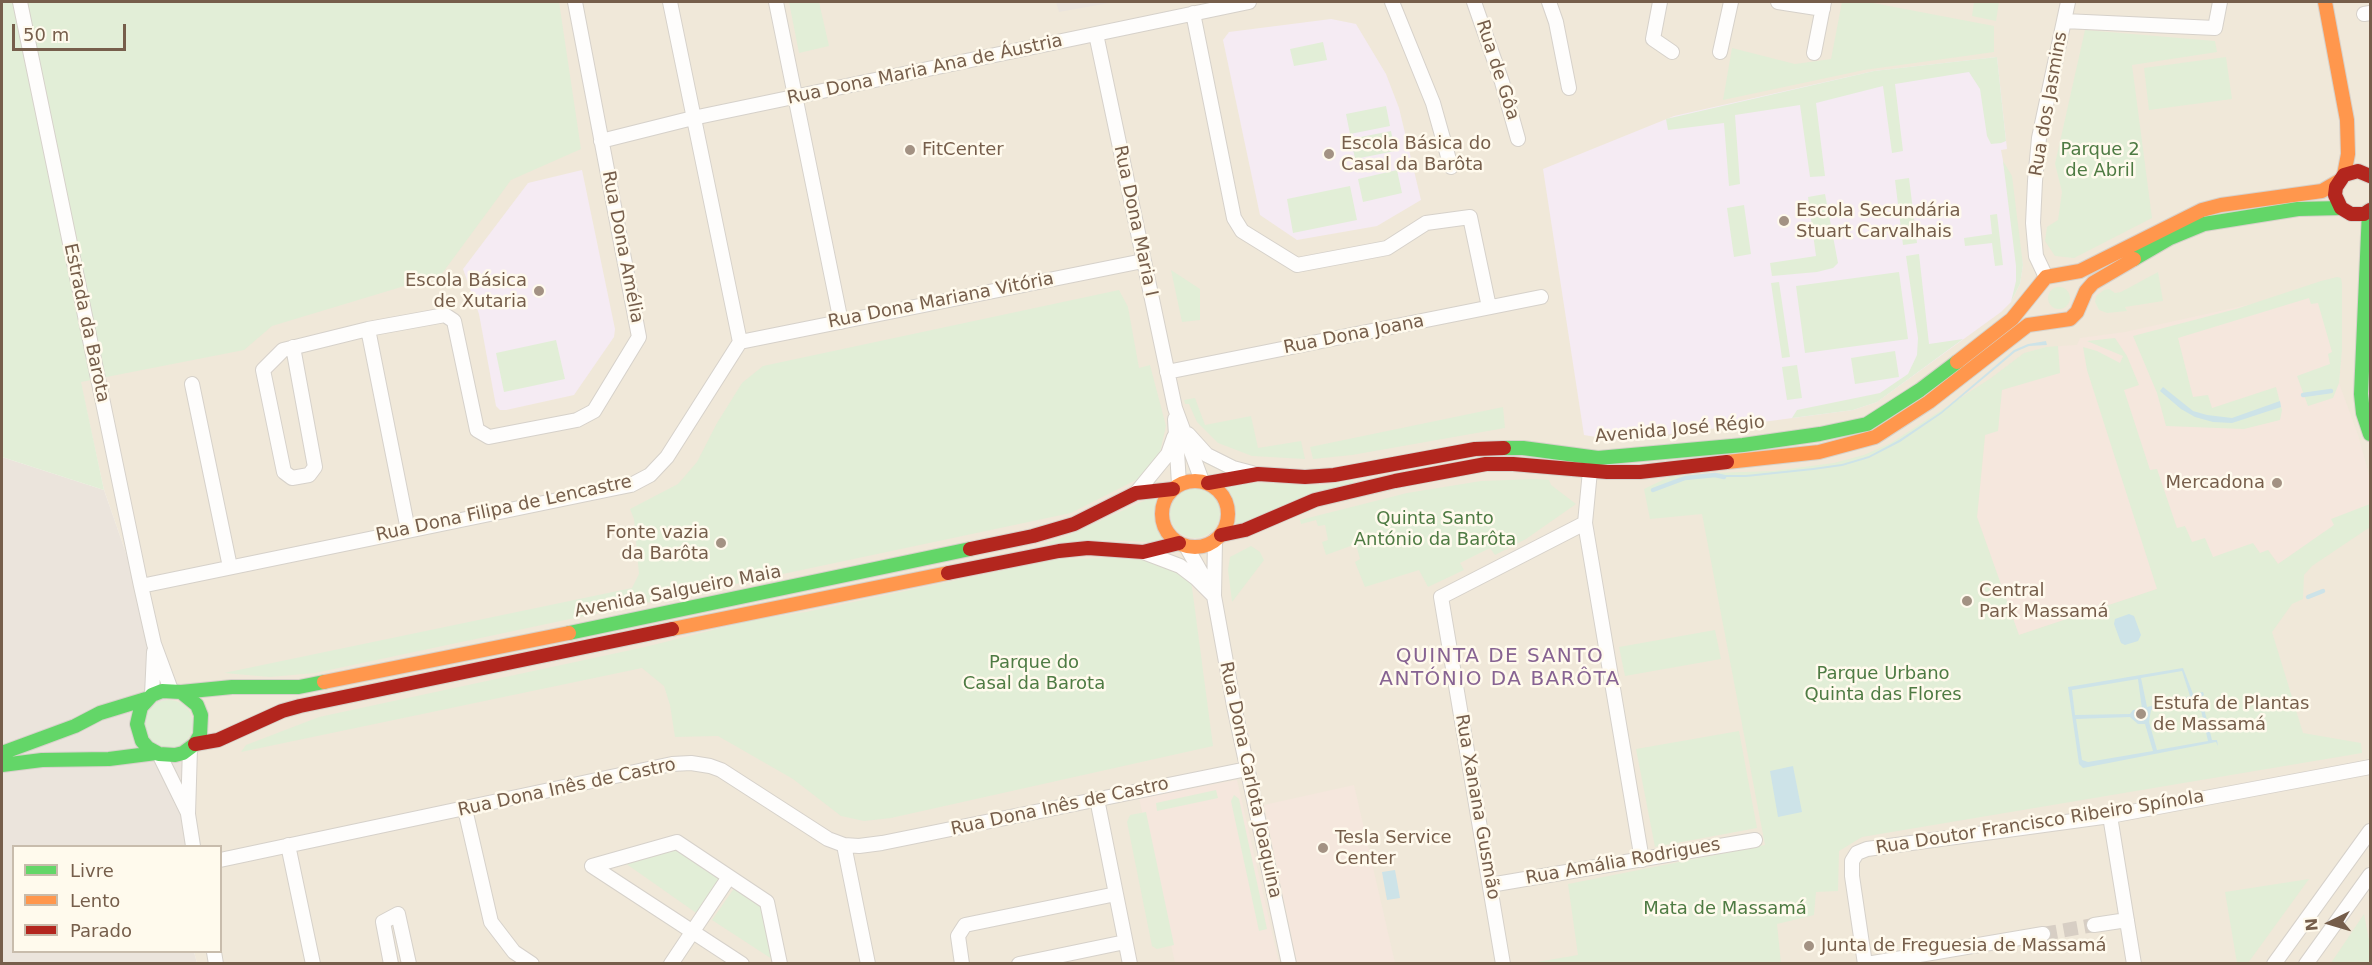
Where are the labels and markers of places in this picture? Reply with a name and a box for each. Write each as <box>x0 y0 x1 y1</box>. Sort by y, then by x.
place label: Escola Básica do Casal da Barôta <box>1341 133 1491 176</box>
place label: FitCenter <box>922 139 1004 161</box>
marker: FitCenter <box>903 143 917 157</box>
marker: Escola Básica do Casal da Barôta <box>1322 147 1336 161</box>
place label: Escola Secundária Stuart Carvalhais <box>1796 200 1961 242</box>
marker: Escola Secundária Stuart Carvalhais <box>1777 214 1791 228</box>
place label: Escola Básica de Xutaria <box>405 270 527 312</box>
marker: Escola Básica de Xutaria <box>532 284 546 298</box>
place label: Mercadona <box>2166 472 2265 494</box>
marker: Mercadona <box>2270 476 2284 490</box>
place label: Fonte vazia da Barôta <box>606 522 709 564</box>
marker: Fonte vazia da Barôta <box>714 536 728 550</box>
place label: Central Park Massamá <box>1979 580 2109 622</box>
marker: Central Park Massamá <box>1960 594 1974 608</box>
place label: Estufa de Plantas de Massamá <box>2153 693 2309 736</box>
marker: Estufa de Plantas de Massamá <box>2134 707 2148 721</box>
place label: Tesla Service Center <box>1335 827 1452 870</box>
marker: Tesla Service Center <box>1316 841 1330 855</box>
place label: Junta de Freguesia de Massamá <box>1821 935 2106 957</box>
marker: Junta de Freguesia de Massamá <box>1802 939 1816 953</box>

